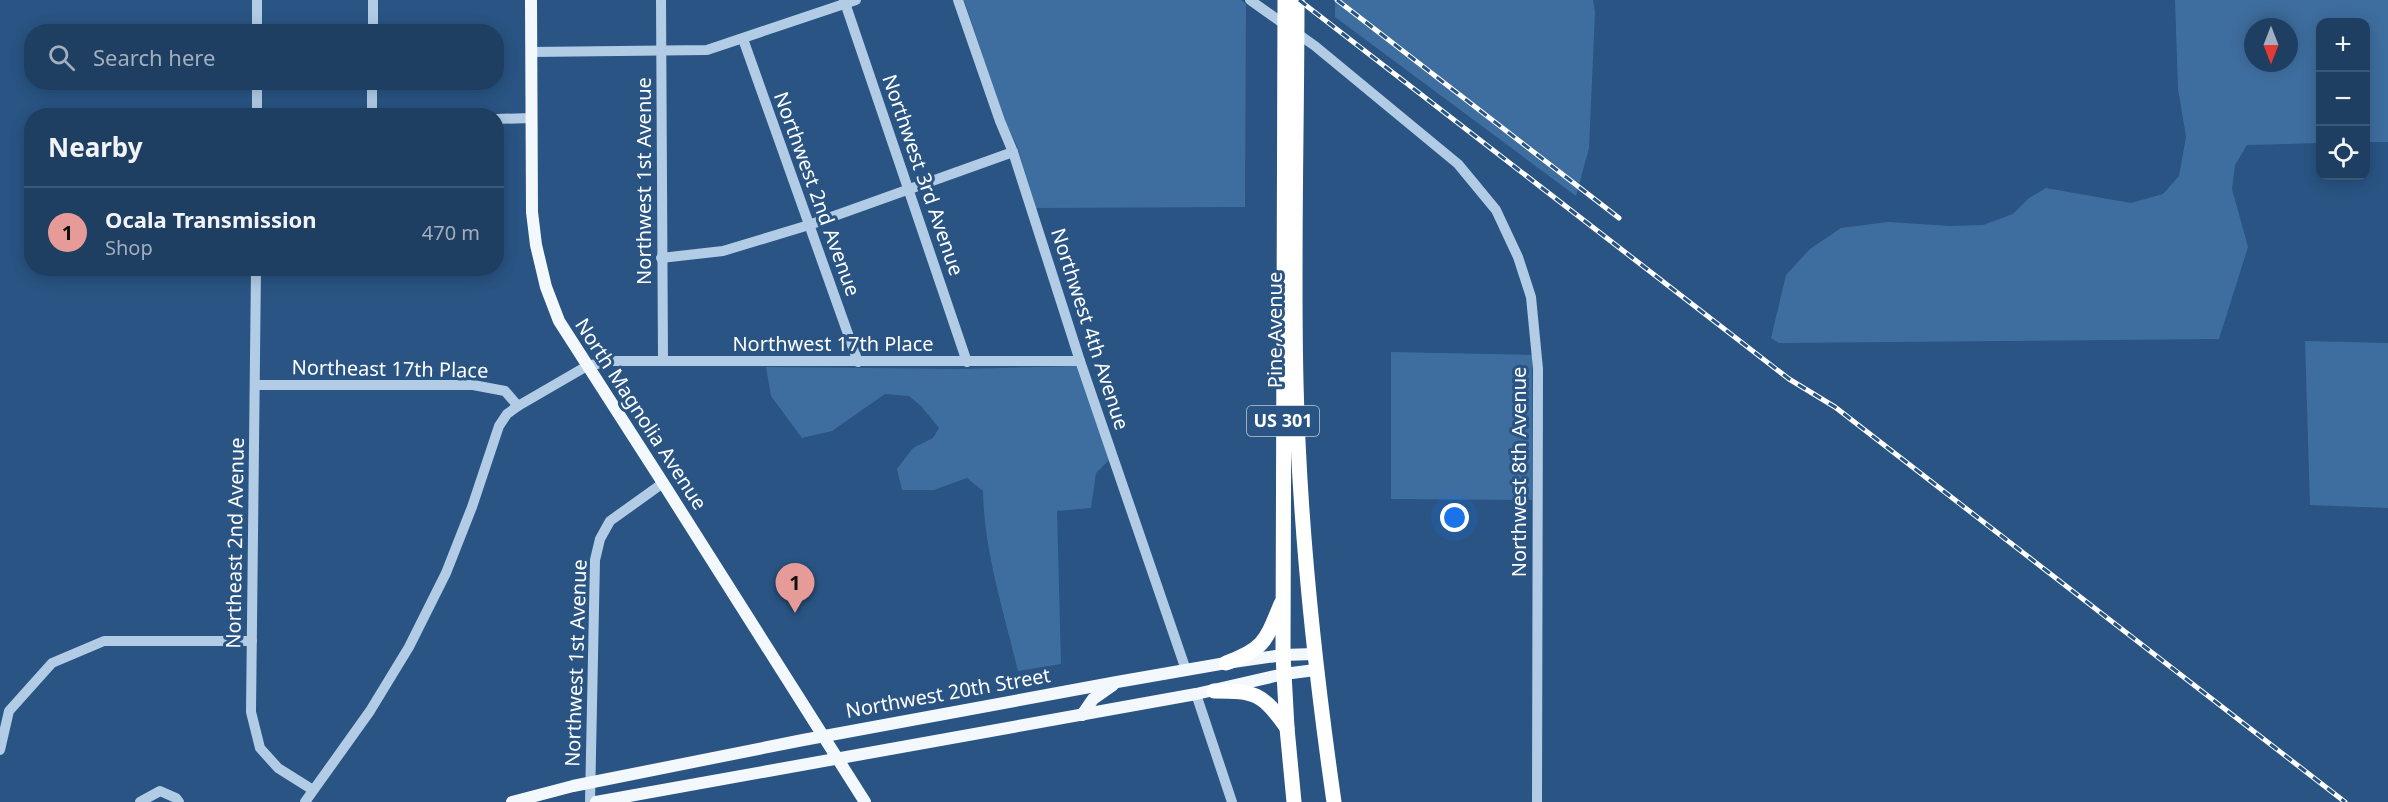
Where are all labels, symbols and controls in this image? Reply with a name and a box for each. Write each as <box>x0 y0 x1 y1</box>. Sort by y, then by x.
north arrow <box>2244 18 2298 72</box>
map controls <box>2316 18 2370 180</box>
button: + <box>2316 18 2370 72</box>
search box <box>24 24 504 90</box>
icon: search <box>45 41 78 74</box>
text: Search here <box>93 42 215 72</box>
street label: Northwest 3rd Avenue <box>876 71 971 279</box>
button: − <box>2316 72 2370 126</box>
street label: Northwest 1st Avenue <box>630 77 657 285</box>
street label: Northwest 2nd Avenue <box>768 88 867 300</box>
button: locate <box>2316 126 2370 180</box>
text: Nearby <box>48 129 143 165</box>
text: Ocala Transmission <box>105 204 317 234</box>
text: 1 <box>62 219 73 246</box>
text: 470 m <box>422 219 480 246</box>
street label: Northwest 4th Avenue <box>1045 225 1136 433</box>
text: Shop <box>105 234 153 261</box>
street label: Pine Avenue <box>1261 272 1288 388</box>
street label: North Magnolia Avenue <box>569 313 714 515</box>
street label: Northwest 17th Place <box>732 330 934 357</box>
street label: Northeast 17th Place <box>291 353 489 384</box>
street label: Northwest 8th Avenue <box>1505 367 1532 577</box>
road number: US 301 <box>1247 406 1319 436</box>
street label: Northeast 2nd Avenue <box>219 437 250 649</box>
your location <box>1440 503 1469 532</box>
street label: Northwest 1st Avenue <box>558 559 593 767</box>
pin: 1 <box>776 564 814 613</box>
street label: Northwest 20th Street <box>843 661 1053 724</box>

